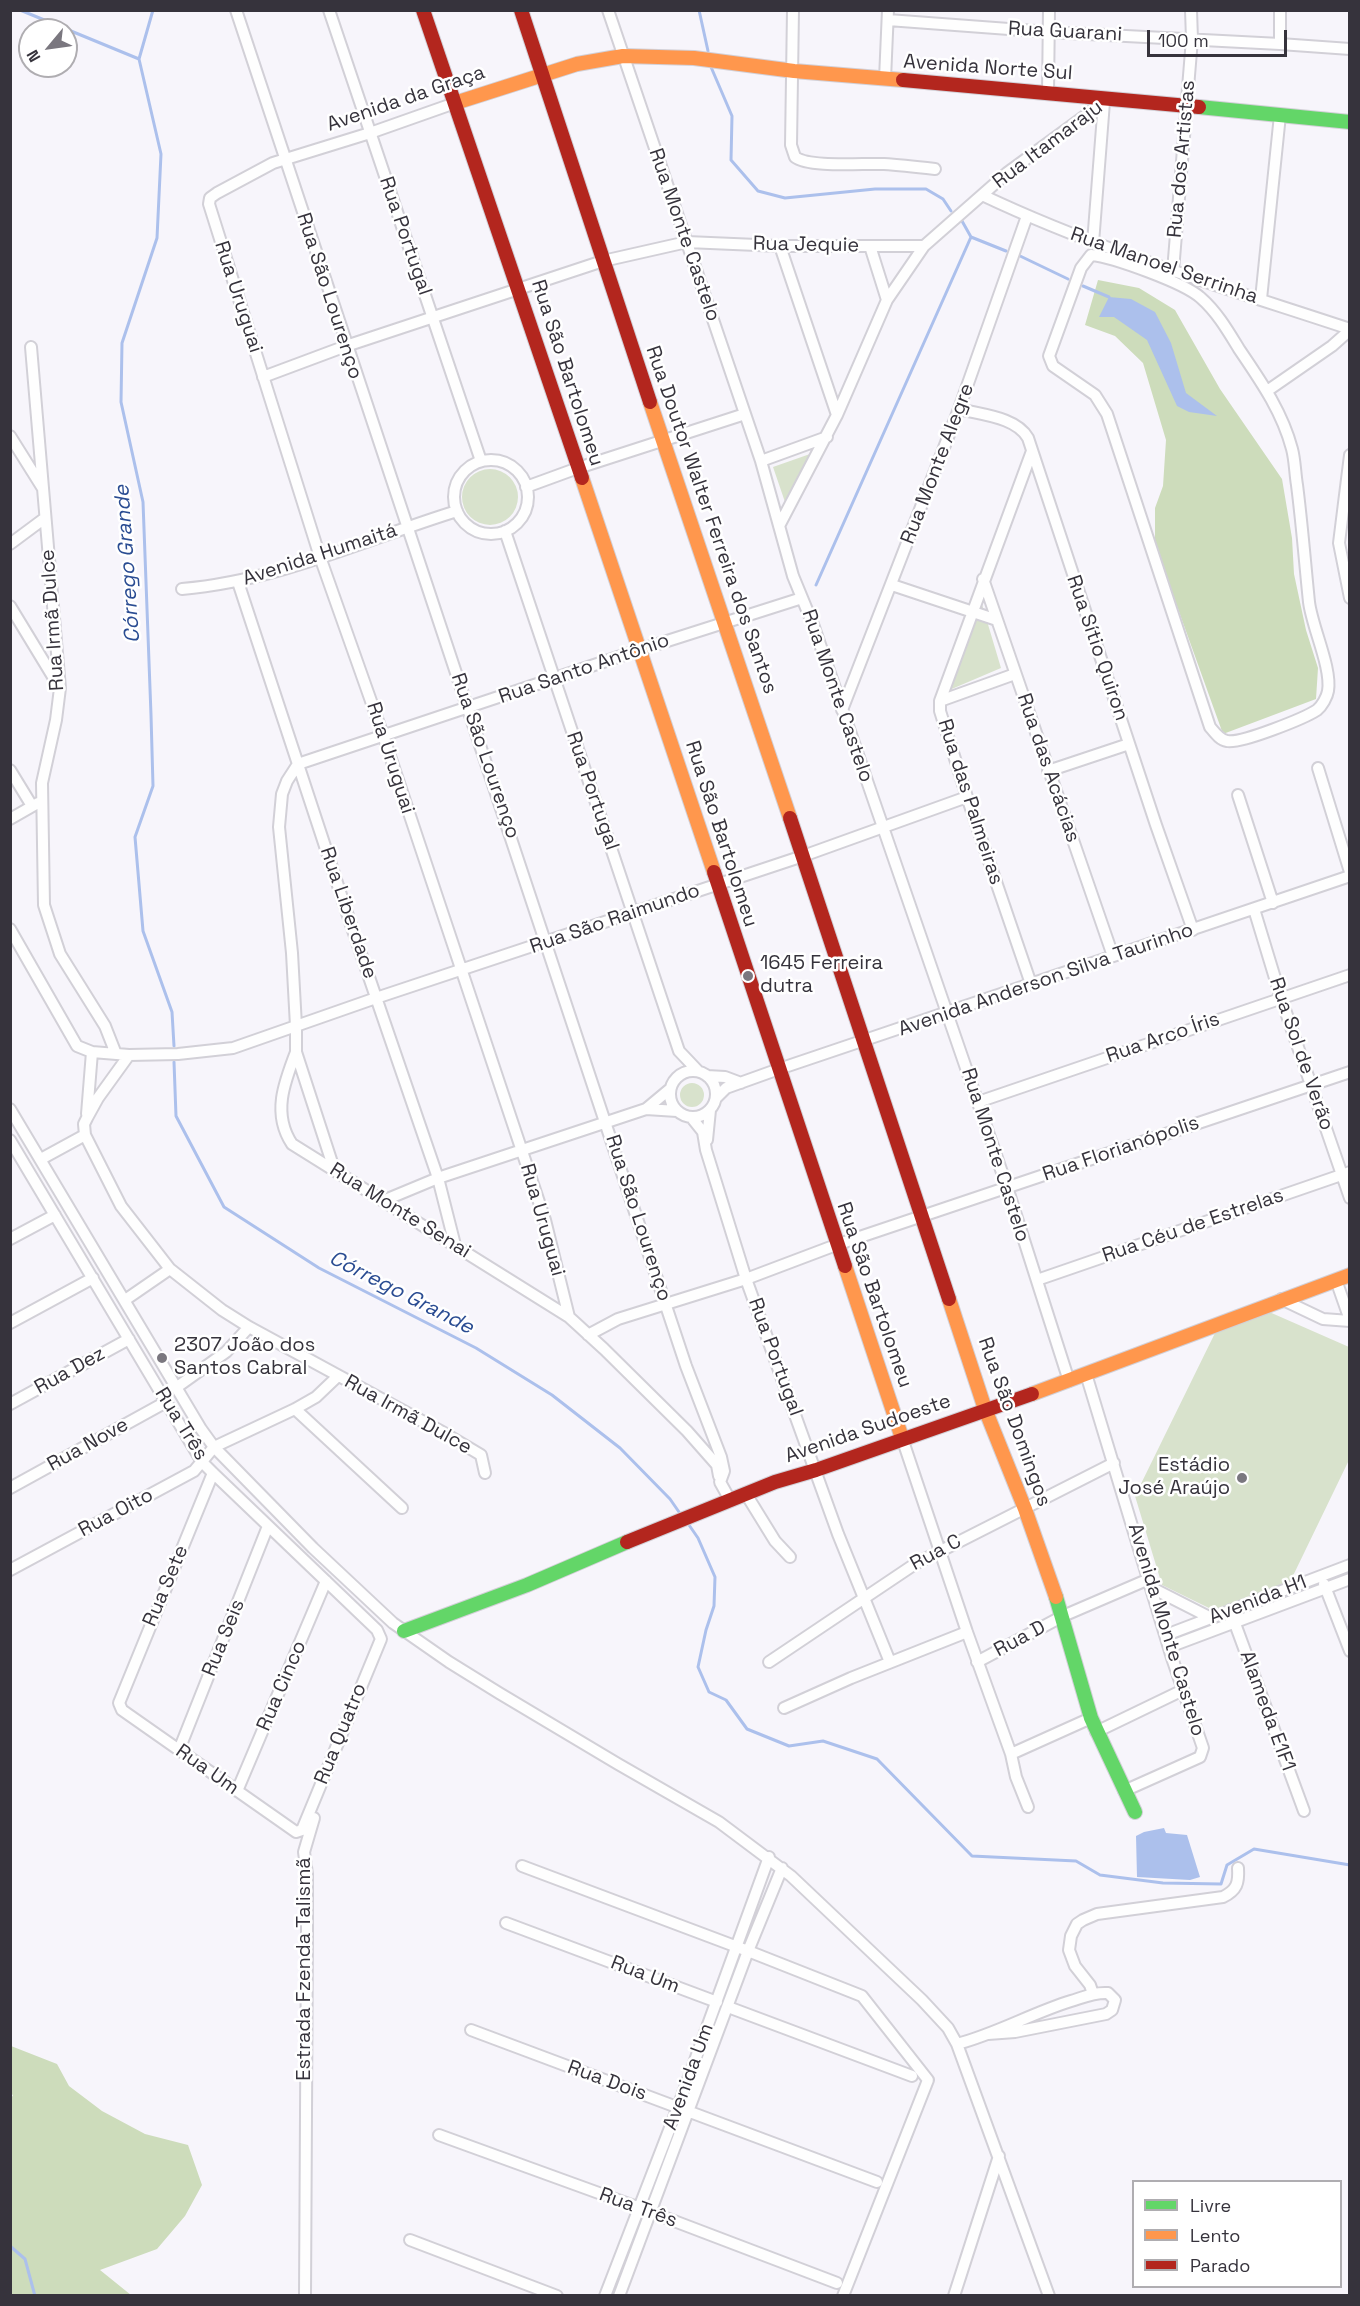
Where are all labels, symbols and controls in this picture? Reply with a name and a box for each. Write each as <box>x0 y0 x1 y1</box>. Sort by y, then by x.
street label: Rua Guarani <box>1007 17 1123 47</box>
north arrow <box>18 18 78 78</box>
scale bar <box>1150 18 1290 56</box>
text: 100 m <box>1158 29 1209 52</box>
text: N <box>22 46 45 66</box>
street label: Avenida Norte Sul <box>903 50 1073 86</box>
street label: Avenida da Graça <box>324 61 488 137</box>
street label: Rua dos Artistas <box>1163 79 1201 239</box>
street label: Rua Itamaraju <box>988 96 1108 194</box>
street label: Rua Monte Castelo <box>643 145 725 325</box>
street label: Rua Portugal <box>374 174 436 298</box>
street label: Rua São Lourenço <box>291 210 367 382</box>
street label: Rua Manoel Serrinha <box>1067 223 1261 309</box>
street label: Rua Jequie <box>753 232 859 258</box>
street label: Rua Uruguai <box>209 238 267 356</box>
street label: Rua São Bartolomeu <box>526 277 608 469</box>
street label: Rua Doutor Walter Ferreira dos Santos <box>640 343 782 697</box>
street label: Rua Monte Alegre <box>896 380 980 548</box>
water label: Córrego Grande <box>110 484 146 644</box>
street label: Avenida Humaitá <box>240 519 400 591</box>
street label: Rua Irmã Dulce <box>36 548 70 692</box>
street label: Rua Sítio Quiron <box>1061 572 1133 724</box>
street label: Rua Monte Castelo <box>796 606 878 786</box>
street label: Rua Santo Antônio <box>496 629 672 709</box>
street label: Rua São Lourenço <box>445 670 525 842</box>
street label: Rua das Acácias <box>1011 690 1085 846</box>
street label: Rua Uruguai <box>361 699 419 817</box>
street label: Rua das Palmeiras <box>932 716 1008 888</box>
street label: Rua Portugal <box>561 729 623 853</box>
street label: Rua São Bartolomeu <box>680 738 762 930</box>
street label: Rua Liberdade <box>314 844 382 982</box>
street label: Rua São Raimundo <box>527 879 703 959</box>
street label: Avenida Anderson Silva Taurinho <box>895 918 1197 1042</box>
place label: 1645 Ferreira dutra <box>760 952 883 999</box>
marker: 1645 Ferreira dutra <box>741 969 755 983</box>
street label: Rua Sol de Verão <box>1264 974 1338 1134</box>
street label: Rua Arco Íris <box>1103 1007 1223 1069</box>
street label: Rua Monte Castelo <box>956 1065 1034 1245</box>
street label: Rua Florianópolis <box>1040 1111 1202 1187</box>
street label: Rua São Lourenço <box>600 1132 676 1304</box>
street label: Rua Monte Senai <box>325 1158 475 1264</box>
street label: Rua Uruguai <box>514 1161 570 1279</box>
street label: Rua Céu de Estrelas <box>1099 1184 1287 1268</box>
street label: Rua São Bartolomeu <box>831 1199 917 1391</box>
water label: Córrego Grande <box>325 1246 477 1340</box>
street label: Rua Portugal <box>743 1295 807 1419</box>
place label: 2307 João dos Santos Cabral <box>174 1334 315 1381</box>
street label: Rua São Domingos <box>972 1334 1056 1510</box>
street label: Rua Dez <box>31 1342 109 1400</box>
marker: 2307 João dos Santos Cabral <box>155 1351 169 1365</box>
street label: Rua Irmã Dulce <box>340 1370 476 1460</box>
street label: Rua Três <box>149 1383 213 1465</box>
street label: Avenida Sudoeste <box>782 1389 954 1469</box>
street label: Rua Nove <box>43 1413 133 1477</box>
place label: Estádio José Araújo <box>1118 1454 1230 1501</box>
marker: Estádio José Araújo <box>1235 1471 1249 1485</box>
street label: Rua Oito <box>75 1483 157 1543</box>
street label: Avenida Monte Castelo <box>1122 1521 1210 1739</box>
street label: Rua C <box>906 1530 966 1576</box>
street label: Rua Sete <box>138 1542 194 1630</box>
street label: Avenida H1 <box>1206 1570 1310 1630</box>
street label: Rua Seis <box>198 1596 250 1680</box>
street label: Rua D <box>990 1616 1050 1662</box>
street label: Rua Cinco <box>252 1637 312 1735</box>
street label: Alameda E1F1 <box>1234 1648 1300 1774</box>
street label: Rua Quatro <box>310 1680 372 1788</box>
street label: Rua Um <box>171 1740 243 1800</box>
street label: Estrada Fzenda Talismã <box>293 1857 317 2081</box>
street label: Rua Um <box>607 1951 683 1999</box>
street label: Avenida Um <box>659 2020 719 2134</box>
street label: Rua Dois <box>564 2056 650 2106</box>
legend <box>1132 2180 1342 2288</box>
street label: Rua Três <box>596 2183 680 2233</box>
text: Livre <box>1190 2194 1231 2217</box>
text: Lento <box>1190 2224 1240 2247</box>
text: Parado <box>1190 2254 1250 2277</box>

